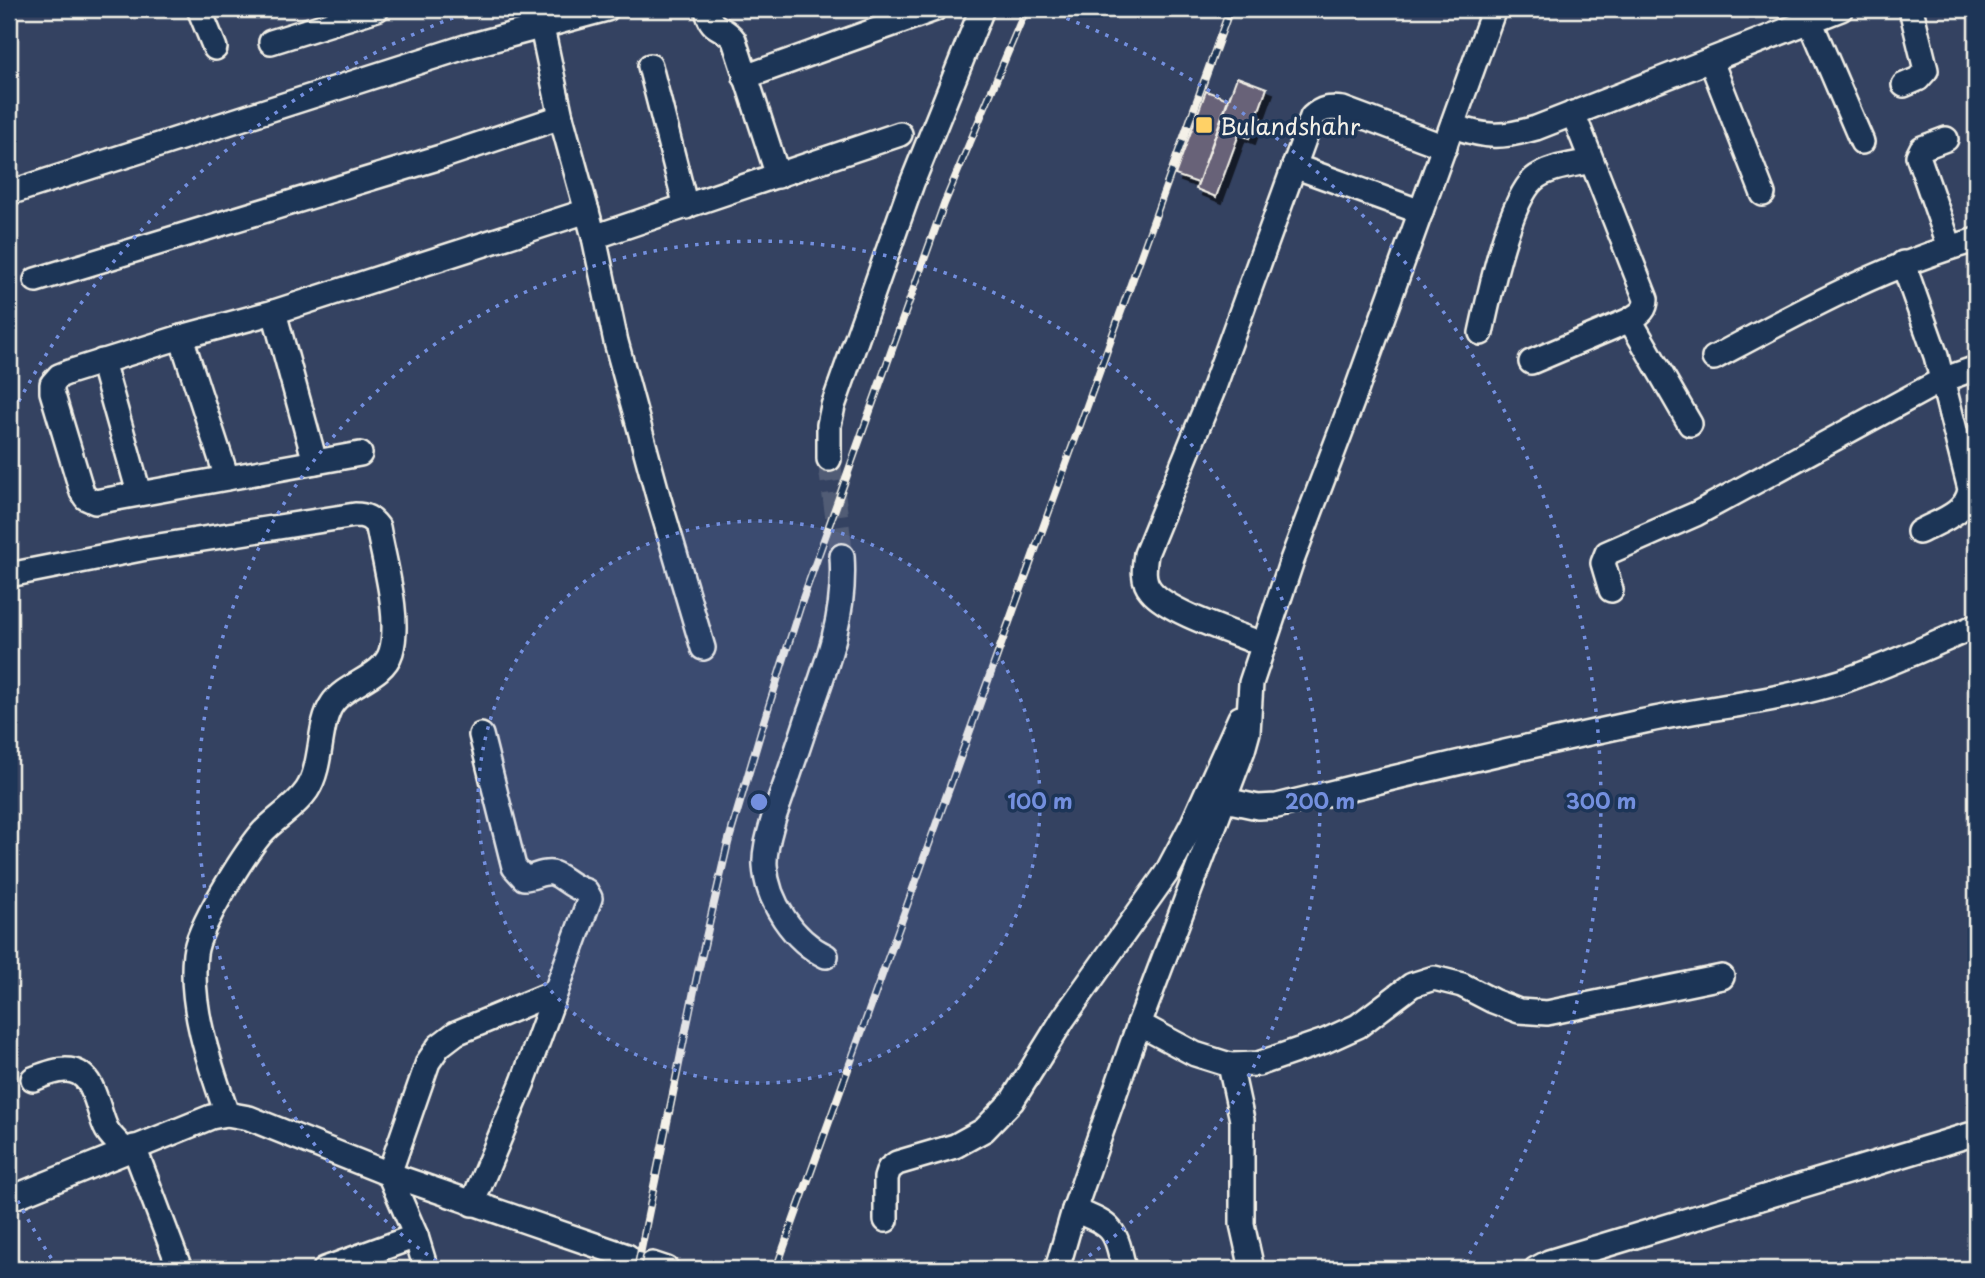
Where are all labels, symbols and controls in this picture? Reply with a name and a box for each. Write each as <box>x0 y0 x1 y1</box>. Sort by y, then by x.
place label: Bulandshahr <box>1220 108 1361 143</box>
marker: Bulandshahr <box>1194 115 1214 135</box>
text: 100 m <box>1007 784 1073 816</box>
text: 200 m <box>1285 784 1355 816</box>
text: 300 m <box>1566 784 1636 816</box>
centre of rings <box>747 790 771 814</box>

